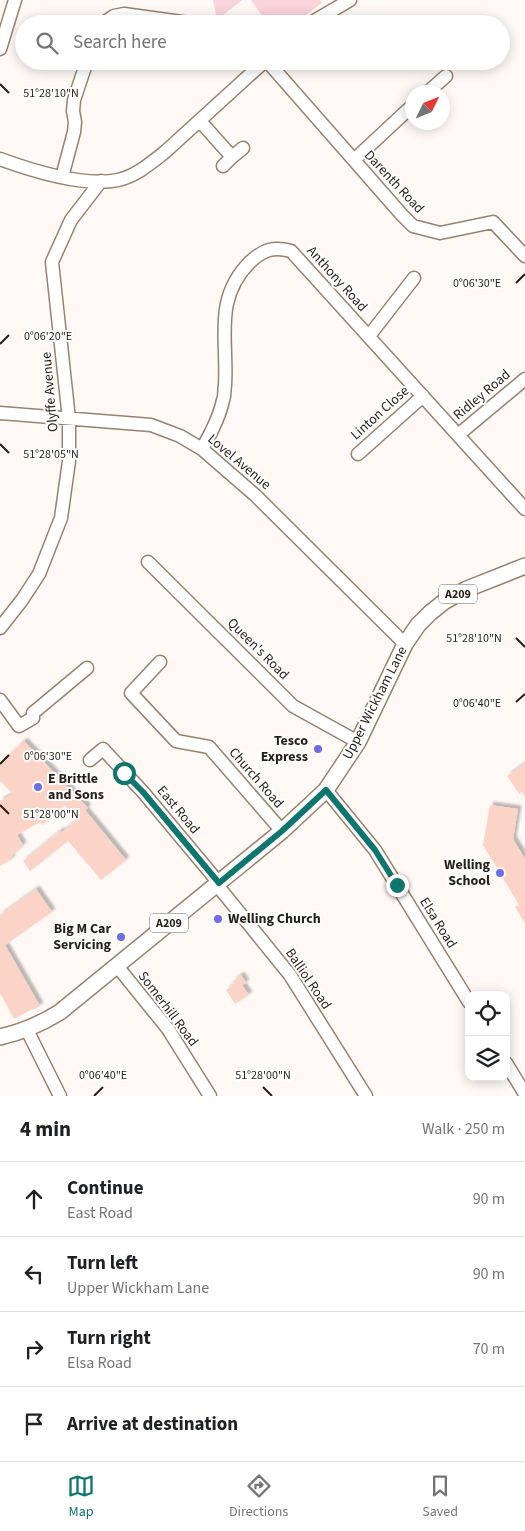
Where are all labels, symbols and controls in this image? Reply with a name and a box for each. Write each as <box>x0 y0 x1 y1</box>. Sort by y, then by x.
search box <box>15 15 510 70</box>
icon: search <box>33 29 61 57</box>
text: Search here <box>73 29 167 56</box>
text: 51°28'10"N <box>23 85 79 102</box>
north arrow <box>405 85 450 130</box>
street label: Darenth Road <box>359 146 429 218</box>
street label: Anthony Road <box>302 242 372 316</box>
text: 0°06'30"E <box>453 275 501 292</box>
text: 0°06'20"E <box>24 328 72 345</box>
street label: Olyffe Avenue <box>37 351 63 433</box>
street label: Ridley Road <box>449 365 515 425</box>
street label: Linton Close <box>346 381 414 445</box>
street label: Lovel Avenue <box>203 430 275 494</box>
text: 51°28'05"N <box>23 446 79 463</box>
road number: A209 <box>439 584 477 604</box>
street label: Queen's Road <box>223 614 293 684</box>
text: 51°28'10"N <box>446 630 502 647</box>
street label: Upper Wickham Lane <box>338 643 412 763</box>
text: 0°06'40"E <box>453 695 501 712</box>
place label: Tesco Express <box>261 731 308 767</box>
street label: Church Road <box>224 743 288 813</box>
marker: Tesco Express <box>312 743 324 755</box>
text: 0°06'30"E <box>24 748 72 765</box>
route start <box>113 762 136 785</box>
place label: E Brittle and Sons <box>48 769 104 805</box>
marker: E Brittle and Sons <box>32 781 44 793</box>
street label: East Road <box>152 782 204 838</box>
text: 51°28'00"N <box>23 806 79 823</box>
place label: Welling School <box>444 855 491 891</box>
marker: Welling School <box>494 867 506 879</box>
route end <box>386 874 409 897</box>
street label: Elsa Road <box>414 894 462 952</box>
place label: Welling Church <box>228 909 321 929</box>
marker: Welling Church <box>212 913 224 925</box>
road number: A209 <box>150 914 188 932</box>
place label: Big M Car Servicing <box>53 919 112 955</box>
marker: Big M Car Servicing <box>115 931 127 943</box>
street label: Balliol Road <box>280 944 336 1014</box>
street label: Somerhill Road <box>133 967 203 1051</box>
map controls <box>465 991 510 1081</box>
button: locate <box>465 991 510 1036</box>
button: layers <box>465 1036 510 1081</box>
text: 0°06'40"E <box>79 1067 127 1084</box>
text: 51°28'00"N <box>235 1067 291 1084</box>
text: 4 min <box>20 1114 71 1144</box>
text: Walk · 250 m <box>422 1118 505 1140</box>
text: Continue <box>67 1175 144 1202</box>
icon: ahead <box>20 1185 48 1213</box>
text: 90 m <box>473 1188 505 1210</box>
text: East Road <box>67 1202 133 1224</box>
text: Turn left <box>67 1250 138 1277</box>
icon: left <box>20 1260 48 1288</box>
text: 90 m <box>473 1263 505 1285</box>
text: Upper Wickham Lane <box>67 1277 209 1299</box>
text: Turn right <box>67 1325 151 1352</box>
icon: right <box>20 1335 48 1363</box>
text: 70 m <box>473 1338 505 1360</box>
text: Elsa Road <box>67 1352 132 1374</box>
icon: arrive <box>20 1410 48 1438</box>
text: Arrive at destination <box>67 1411 238 1438</box>
tab: Map <box>67 1472 95 1522</box>
tab: Directions <box>229 1472 288 1522</box>
tab: Saved <box>422 1472 458 1522</box>

